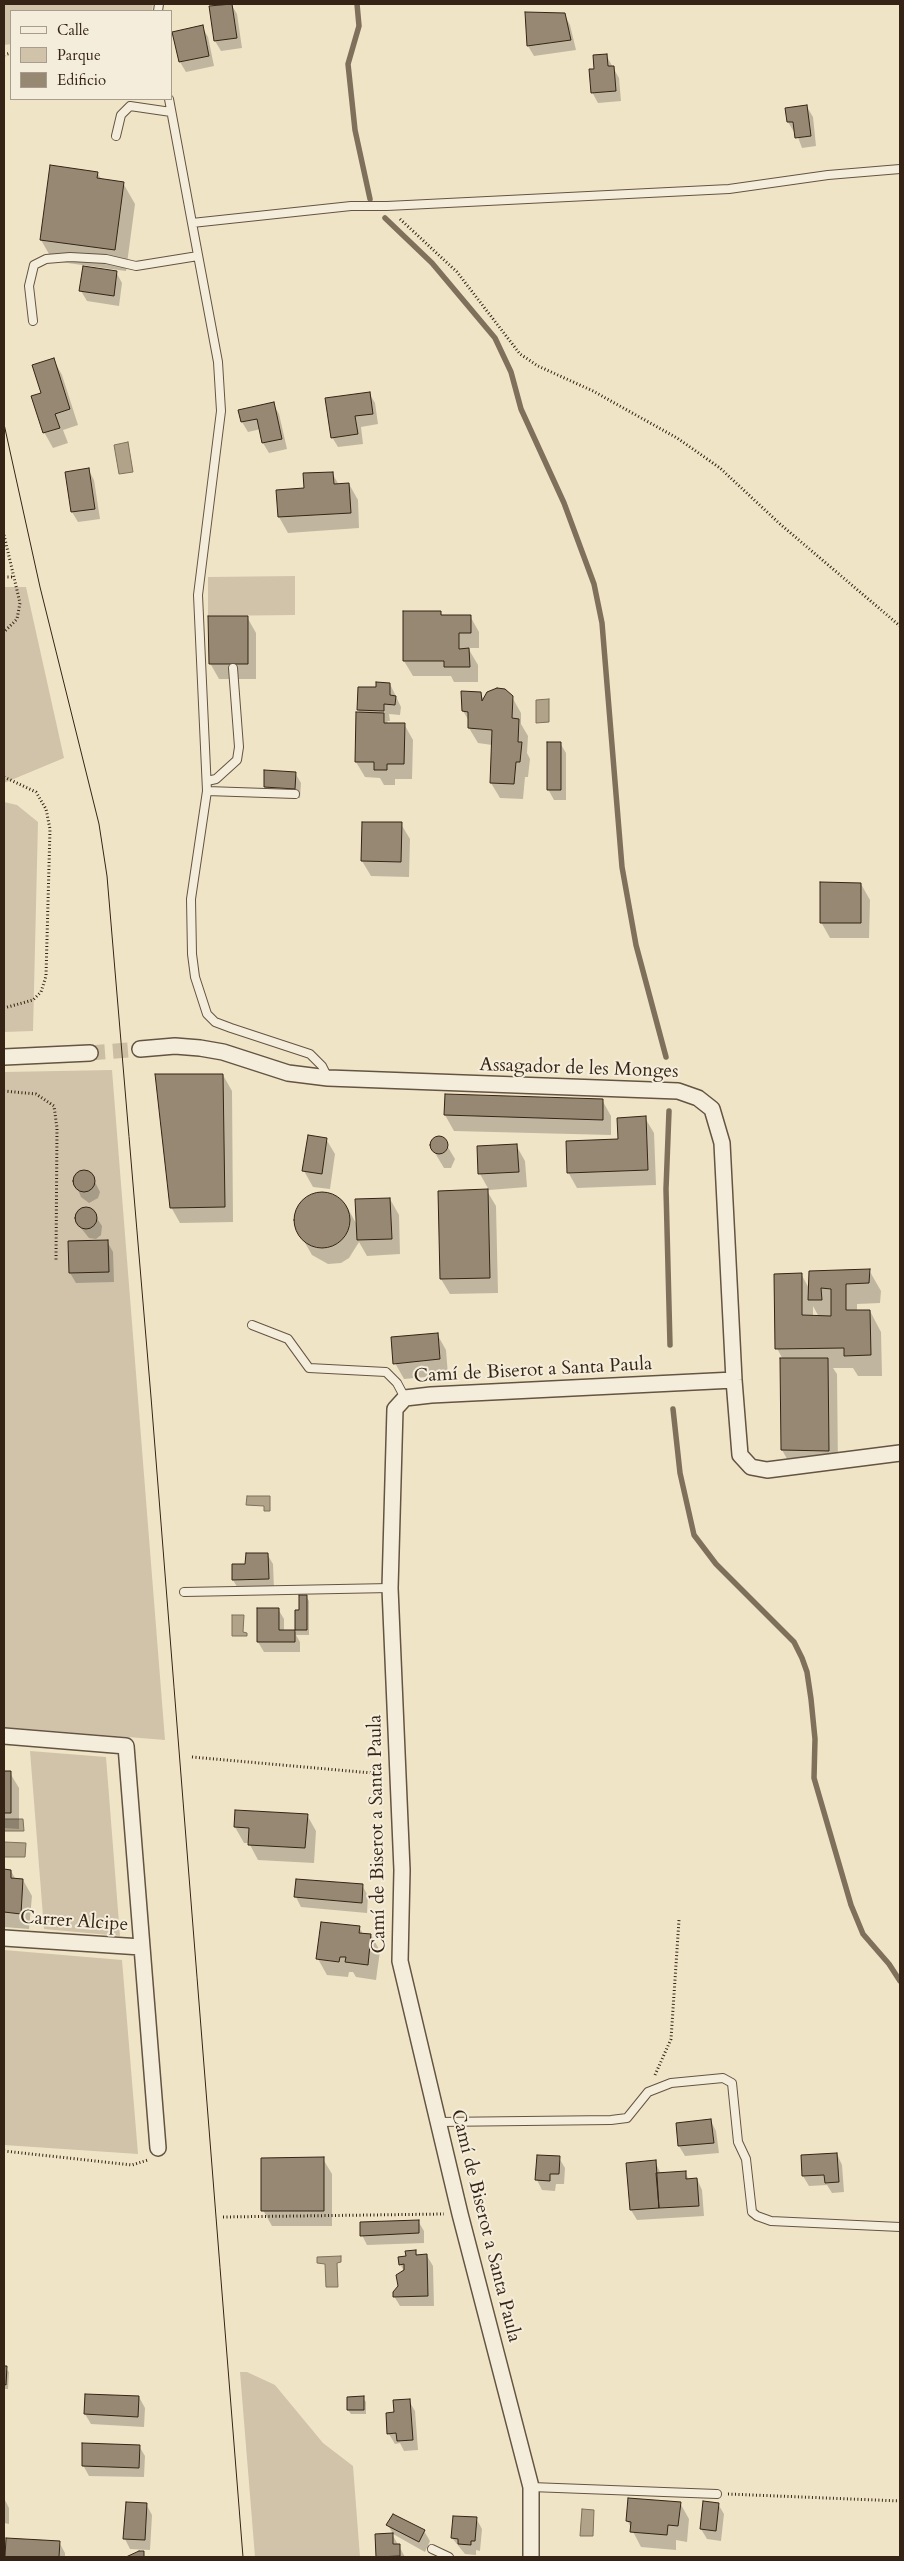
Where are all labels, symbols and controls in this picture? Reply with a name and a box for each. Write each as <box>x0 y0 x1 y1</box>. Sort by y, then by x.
legend <box>10 10 172 100</box>
text: Calle <box>57 20 89 40</box>
text: Parque <box>57 45 101 65</box>
text: Edificio <box>57 70 106 90</box>
street label: Assagador de les Monges <box>479 1054 679 1084</box>
street label: Camí de Biserot a Santa Paula <box>413 1353 653 1389</box>
street label: Camí de Biserot a Santa Paula <box>365 1714 391 1954</box>
street label: Carrer Alcipe <box>19 1907 129 1937</box>
street label: Camí de Biserot a Santa Paula <box>445 2107 525 2345</box>

